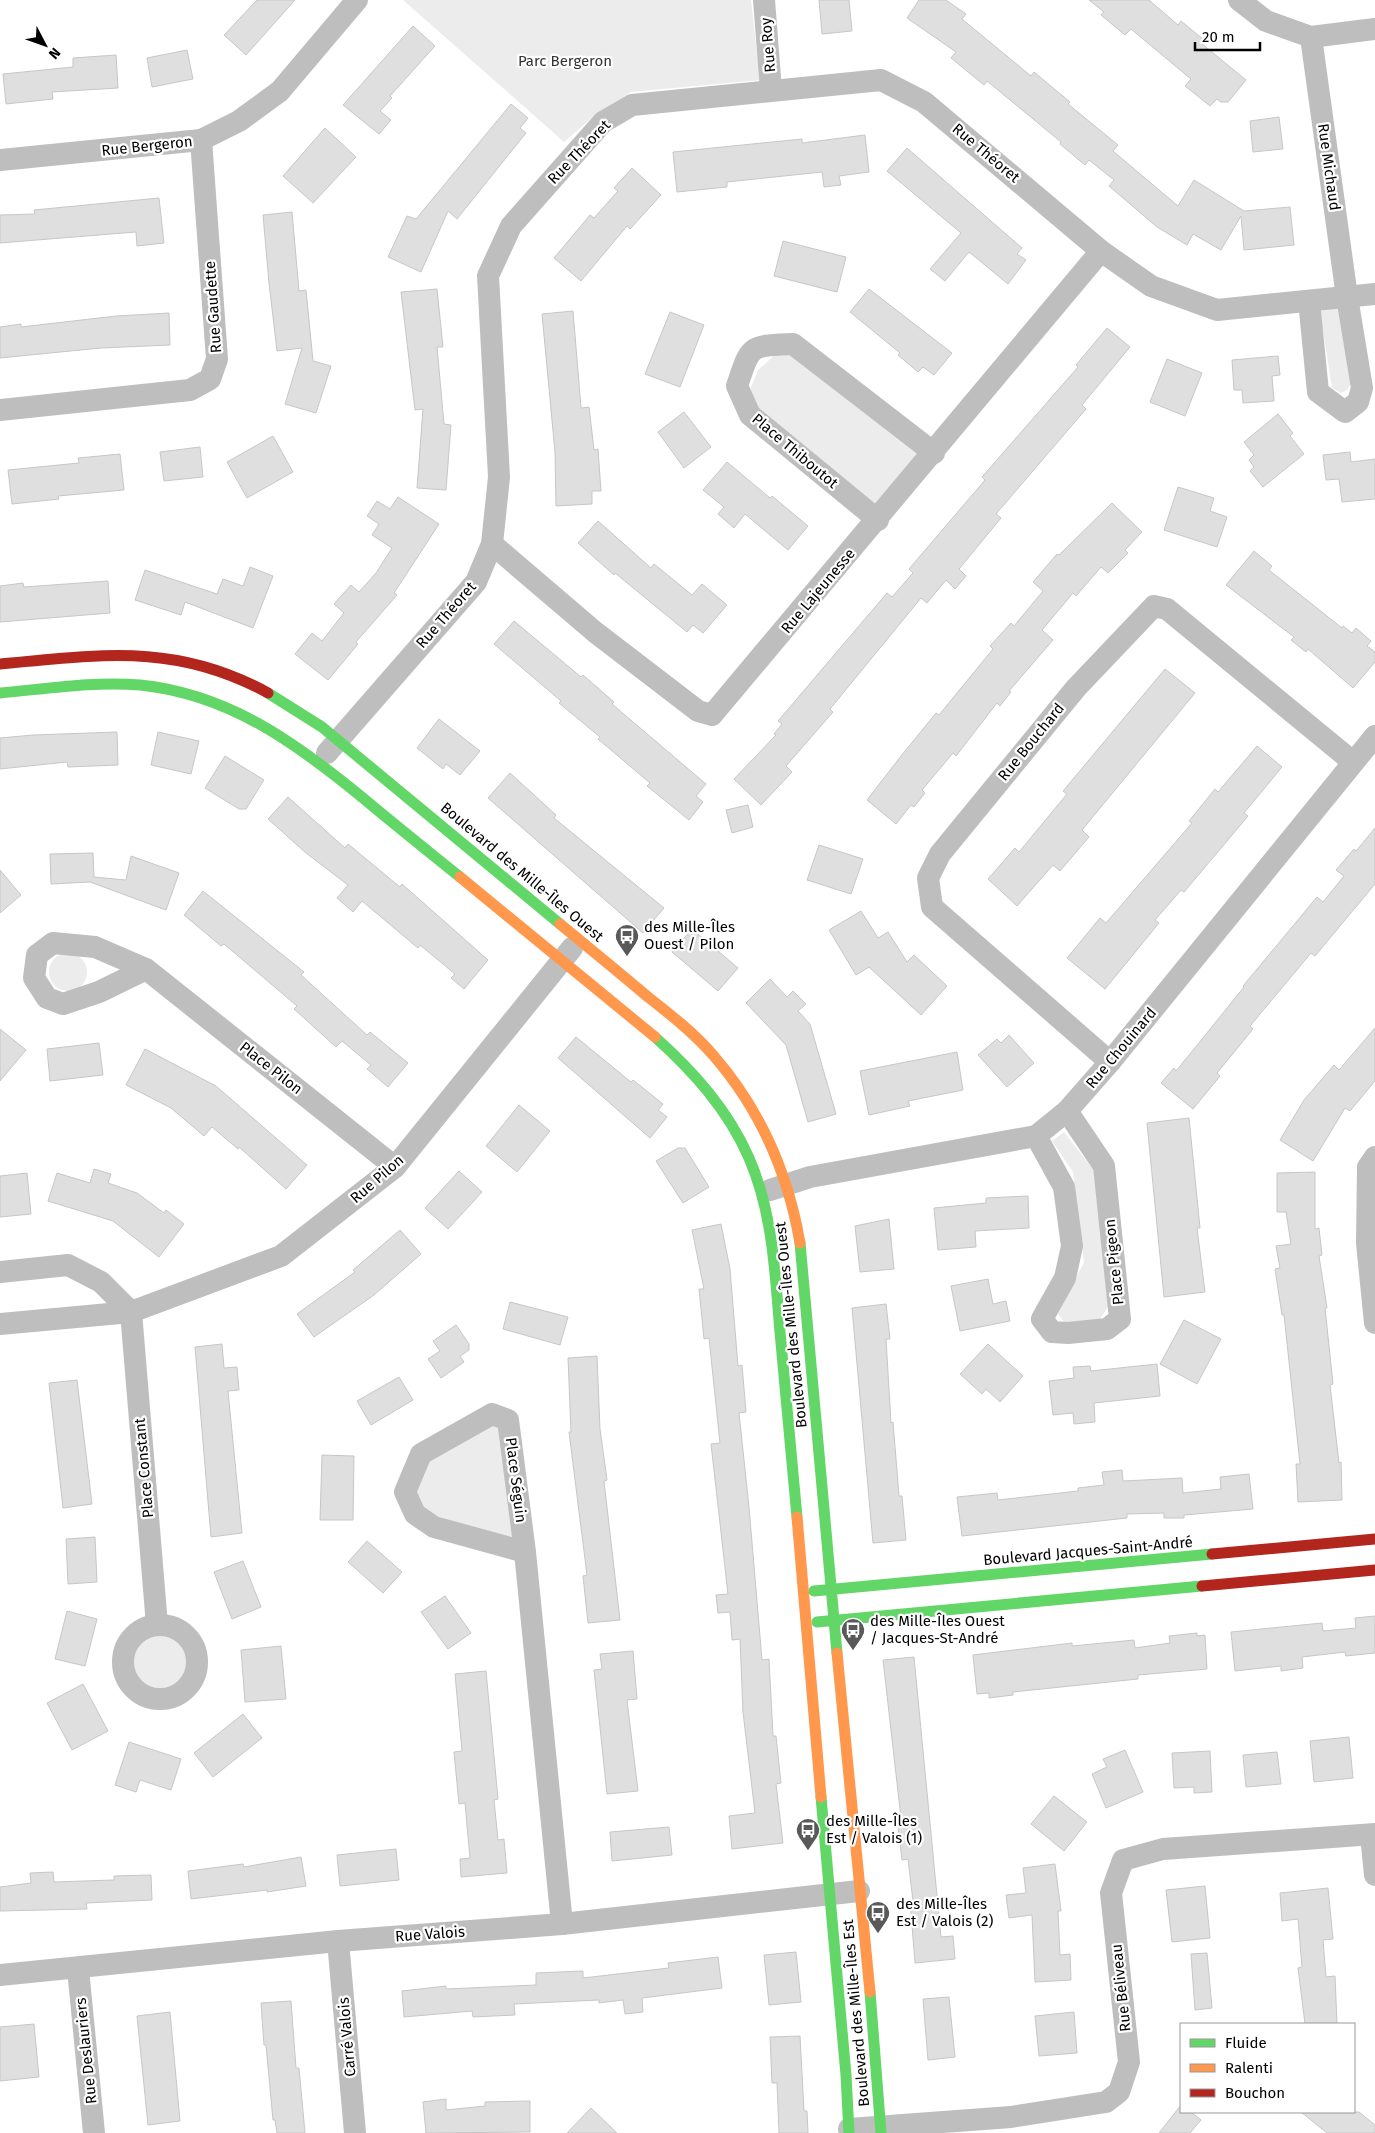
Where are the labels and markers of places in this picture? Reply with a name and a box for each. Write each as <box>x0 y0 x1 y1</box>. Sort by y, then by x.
place label: des Mille-Îles Ouest / Pilon <box>644 918 735 953</box>
bus stop icon: des Mille-Îles Ouest / Pilon <box>614 923 640 957</box>
place label: des Mille-Îles Ouest / Jacques-St-André <box>870 1612 1005 1647</box>
bus stop icon: des Mille-Îles Ouest / Jacques-St-André <box>840 1617 866 1651</box>
place label: des Mille-Îles Est / Valois (1) <box>826 1812 922 1847</box>
bus stop icon: des Mille-Îles Est / Valois (1) <box>795 1817 821 1851</box>
place label: des Mille-Îles Est / Valois (2) <box>896 1895 993 1930</box>
bus stop icon: des Mille-Îles Est / Valois (2) <box>865 1900 891 1934</box>

